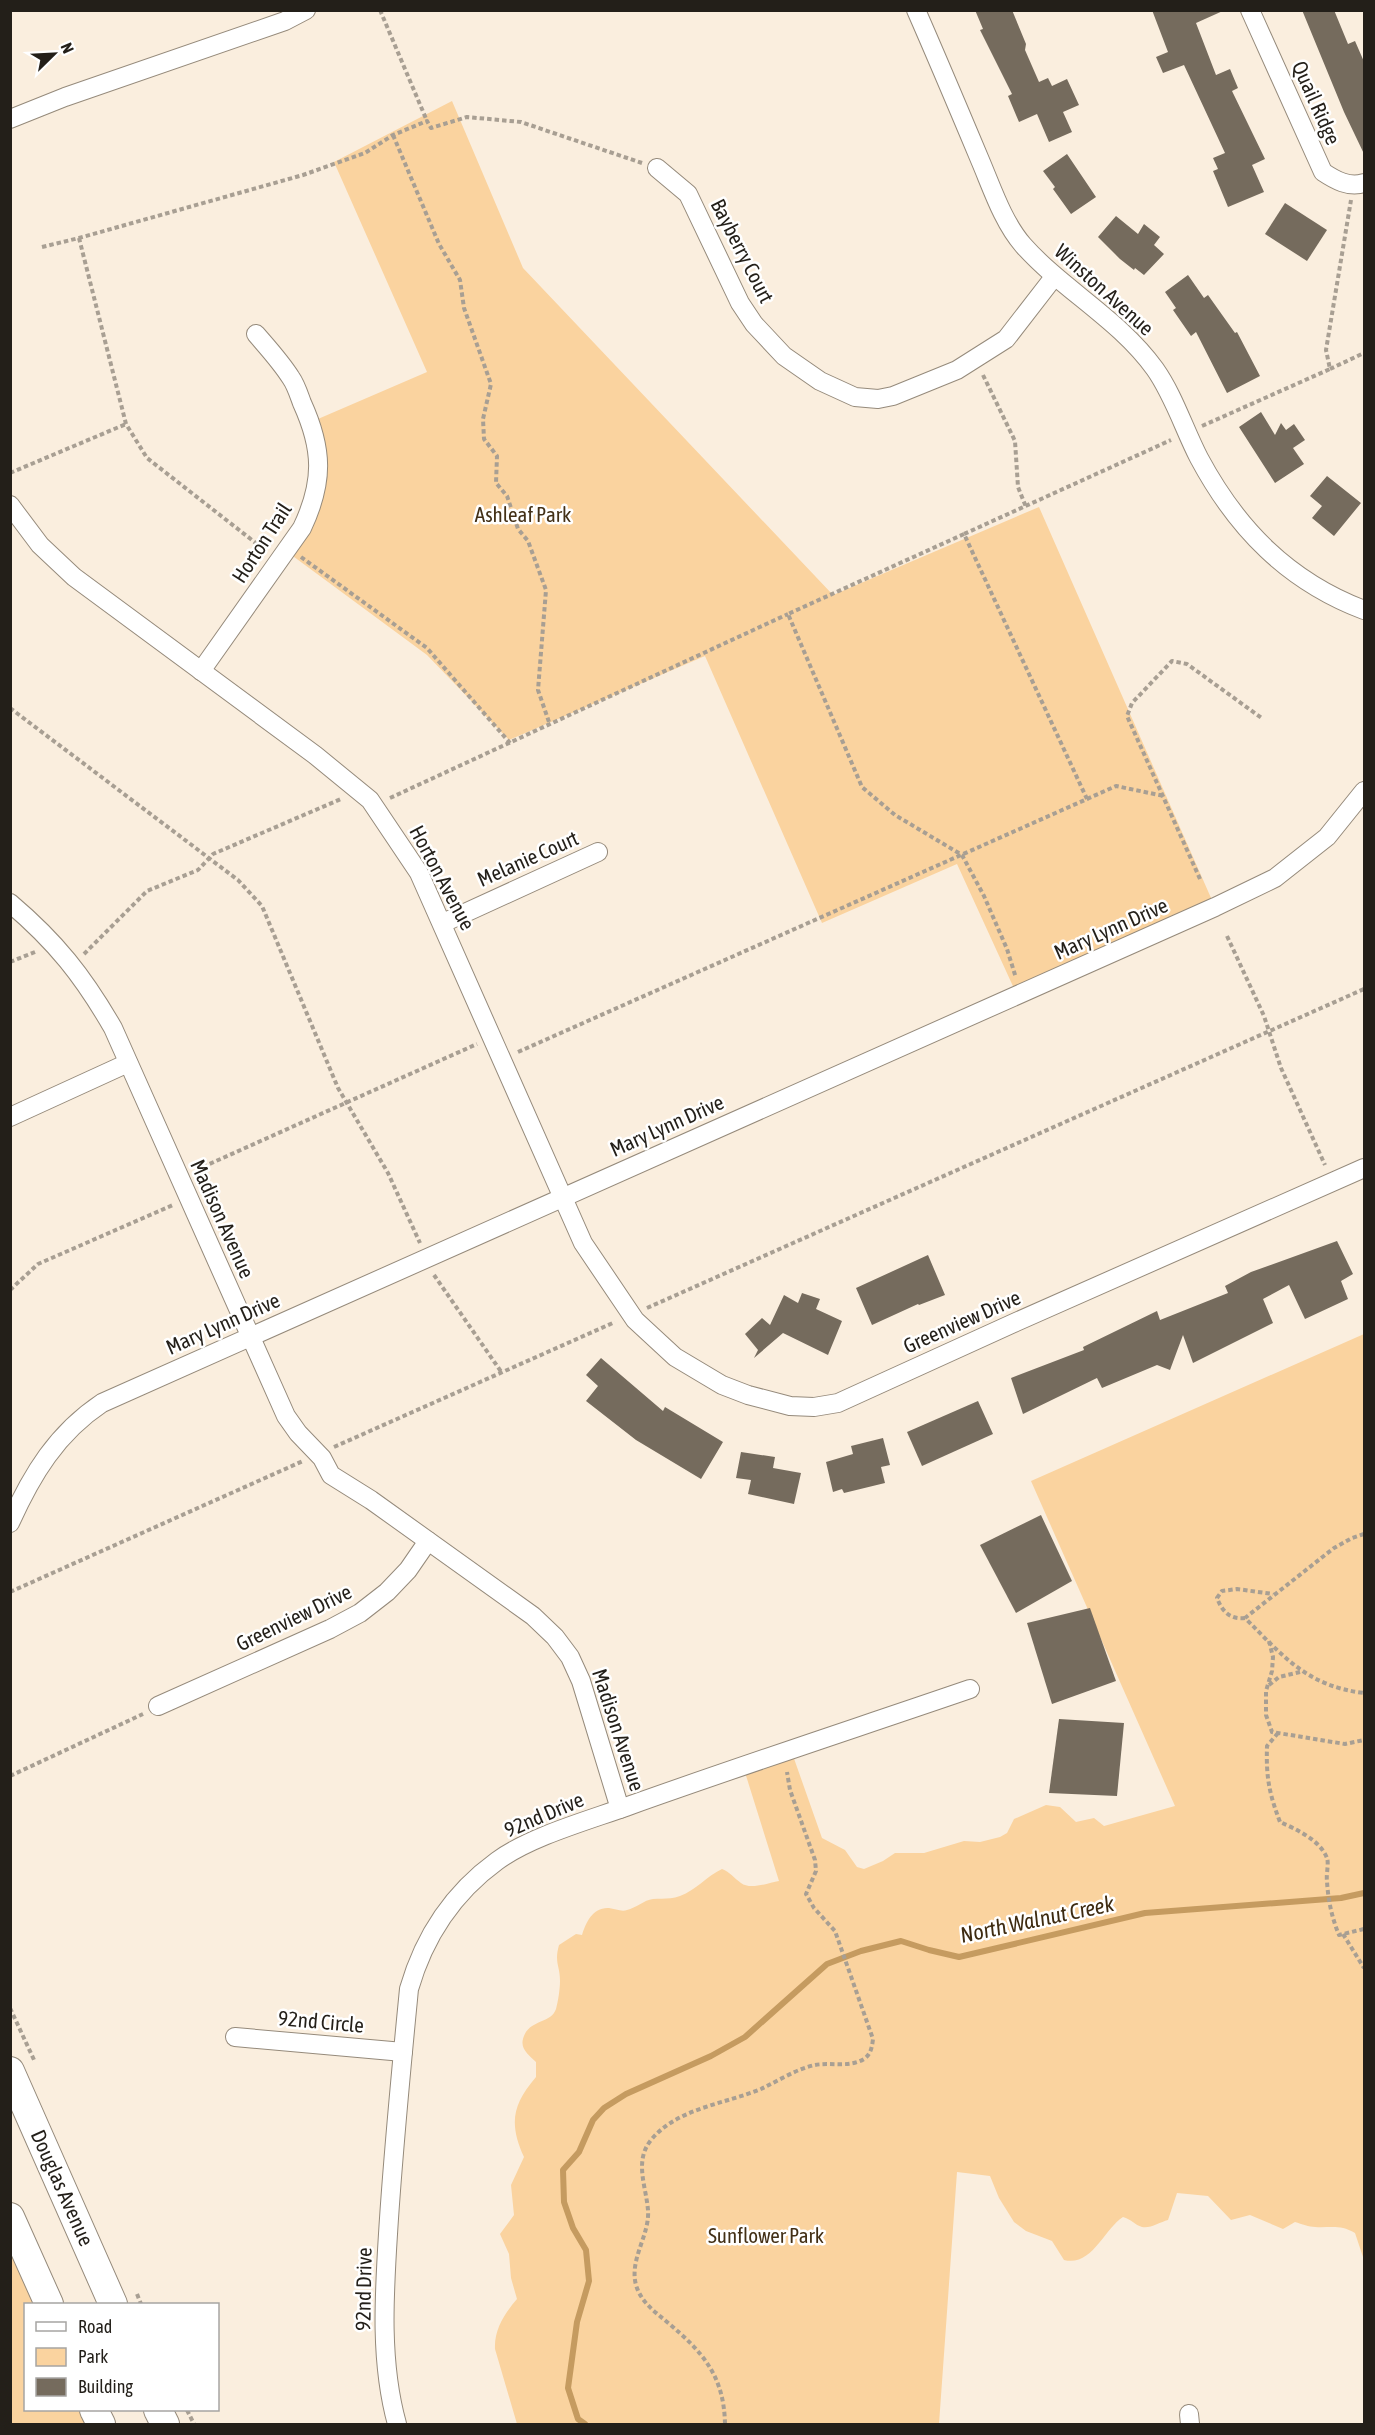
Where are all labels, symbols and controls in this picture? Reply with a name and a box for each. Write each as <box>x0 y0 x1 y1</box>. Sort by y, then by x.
north arrow <box>24 24 84 84</box>
text: N <box>58 40 78 56</box>
street label: Quail Ridge <box>1288 57 1346 148</box>
street label: Bayberry Court <box>706 195 779 306</box>
street label: Winston Avenue <box>1050 239 1159 340</box>
street label: Horton Trail <box>226 498 296 587</box>
park label: Ashleaf Park <box>475 502 571 526</box>
street label: Horton Avenue <box>405 821 480 934</box>
street label: Melanie Court <box>473 825 582 891</box>
street label: Mary Lynn Drive <box>1050 892 1171 964</box>
street label: Mary Lynn Drive <box>606 1089 727 1161</box>
street label: Madison Avenue <box>186 1156 260 1282</box>
street label: Greenview Drive <box>899 1285 1024 1358</box>
street label: Mary Lynn Drive <box>162 1287 283 1359</box>
street label: Greenview Drive <box>232 1579 355 1655</box>
street label: Madison Avenue <box>588 1666 650 1794</box>
street label: 92nd Drive <box>500 1787 587 1841</box>
water label: North Walnut Creek <box>958 1890 1117 1948</box>
street label: 92nd Circle <box>277 2005 365 2037</box>
street label: Douglas Avenue <box>27 2126 99 2249</box>
park label: Sunflower Park <box>708 2223 824 2247</box>
street label: 92nd Drive <box>350 2247 376 2331</box>
legend <box>24 2303 219 2411</box>
text: Road <box>78 2316 112 2337</box>
text: Park <box>78 2346 108 2367</box>
text: Building <box>78 2376 133 2397</box>

